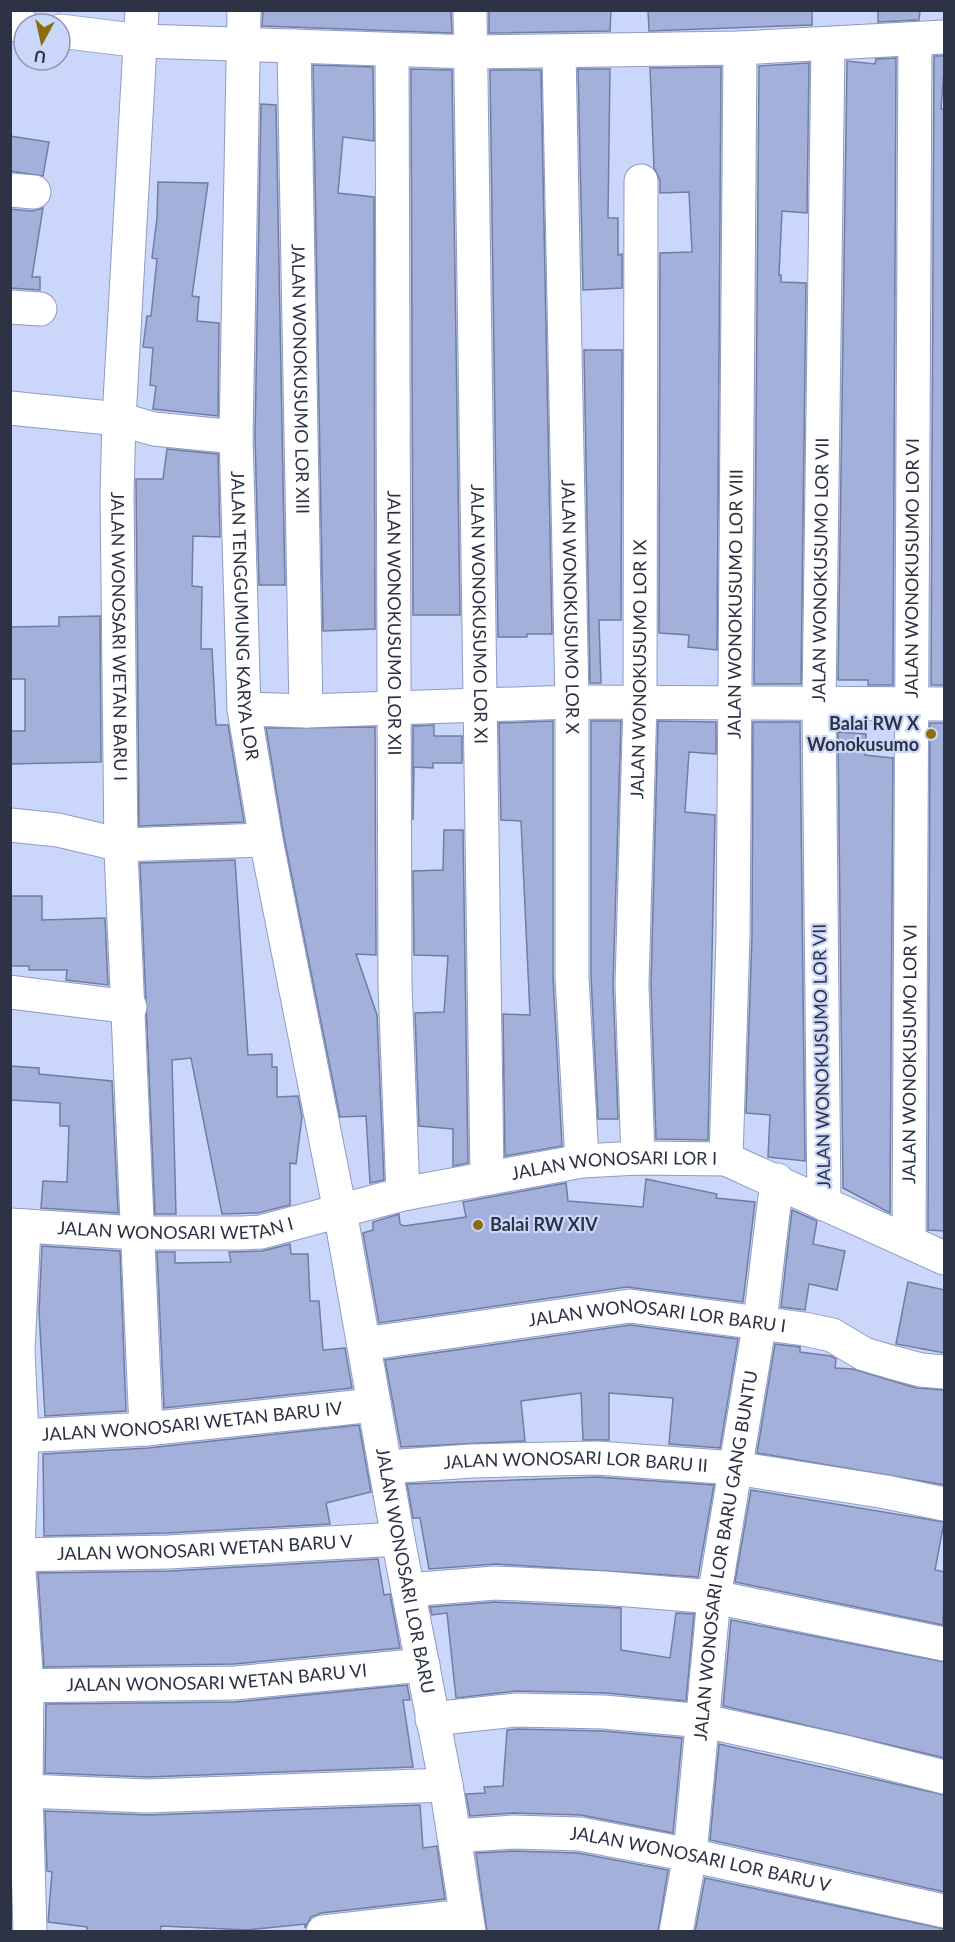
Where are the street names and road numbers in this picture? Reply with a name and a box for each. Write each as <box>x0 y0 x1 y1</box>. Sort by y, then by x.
street label: JALAN WONOKUSUMO LOR XIII <box>288 244 314 514</box>
street label: JALAN WONOKUSUMO LOR VII <box>807 437 833 703</box>
street label: JALAN WONOKUSUMO LOR VI <box>900 438 923 698</box>
street label: JALAN WONOKUSUMO LOR VIII <box>723 469 747 739</box>
street label: JALAN TENGGUMUNG KARYA LOR <box>227 470 265 763</box>
street label: JALAN WONOKUSUMO LOR X <box>558 479 584 735</box>
street label: JALAN WONOKUSUMO LOR XI <box>467 484 493 744</box>
street label: JALAN WONOKUSUMO LOR XII <box>383 490 406 755</box>
street label: JALAN WONOSARI WETAN BARU I <box>107 491 132 781</box>
street label: JALAN WONOKUSUMO LOR IX <box>625 539 650 799</box>
street label: JALAN WONOKUSUMO LOR VII <box>808 924 834 1189</box>
street label: JALAN WONOKUSUMO LOR VI <box>897 924 921 1184</box>
street label: JALAN WONOSARI LOR I <box>509 1146 717 1184</box>
street label: JALAN WONOSARI WETAN I <box>57 1212 296 1243</box>
street label: JALAN WONOSARI LOR BARU I <box>527 1294 787 1337</box>
street label: JALAN WONOSARI LOR BARU GANG BUNTU <box>689 1369 762 1742</box>
street label: JALAN WONOSARI WETAN BARU IV <box>41 1396 344 1445</box>
street label: JALAN WONOSARI LOR BARU <box>372 1446 440 1696</box>
street label: JALAN WONOSARI LOR BARU II <box>443 1446 709 1476</box>
street label: JALAN WONOSARI WETAN BARU V <box>57 1530 354 1564</box>
street label: JALAN WONOSARI WETAN BARU VI <box>66 1658 368 1695</box>
street label: JALAN WONOSARI LOR BARU V <box>569 1822 834 1896</box>

